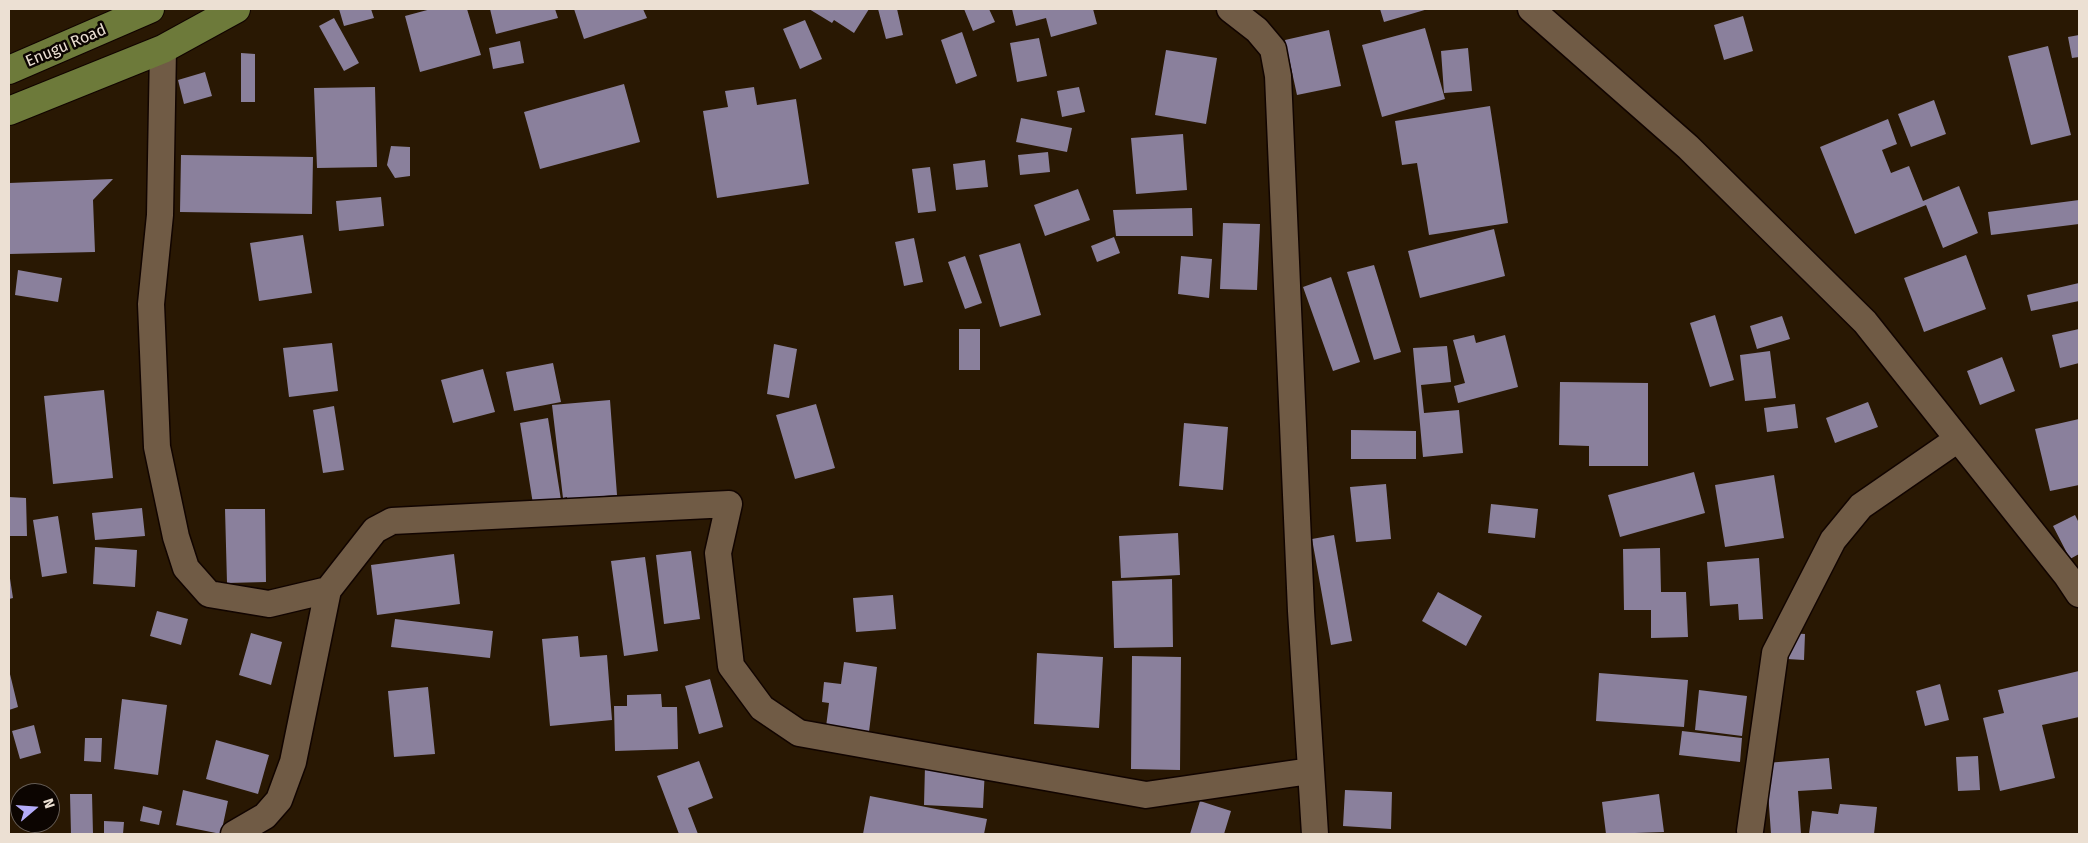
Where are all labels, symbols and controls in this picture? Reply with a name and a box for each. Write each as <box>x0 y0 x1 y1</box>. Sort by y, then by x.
street label: Enugu Road <box>23 20 109 72</box>
north arrow <box>10 783 60 833</box>
text: N <box>39 796 58 811</box>

